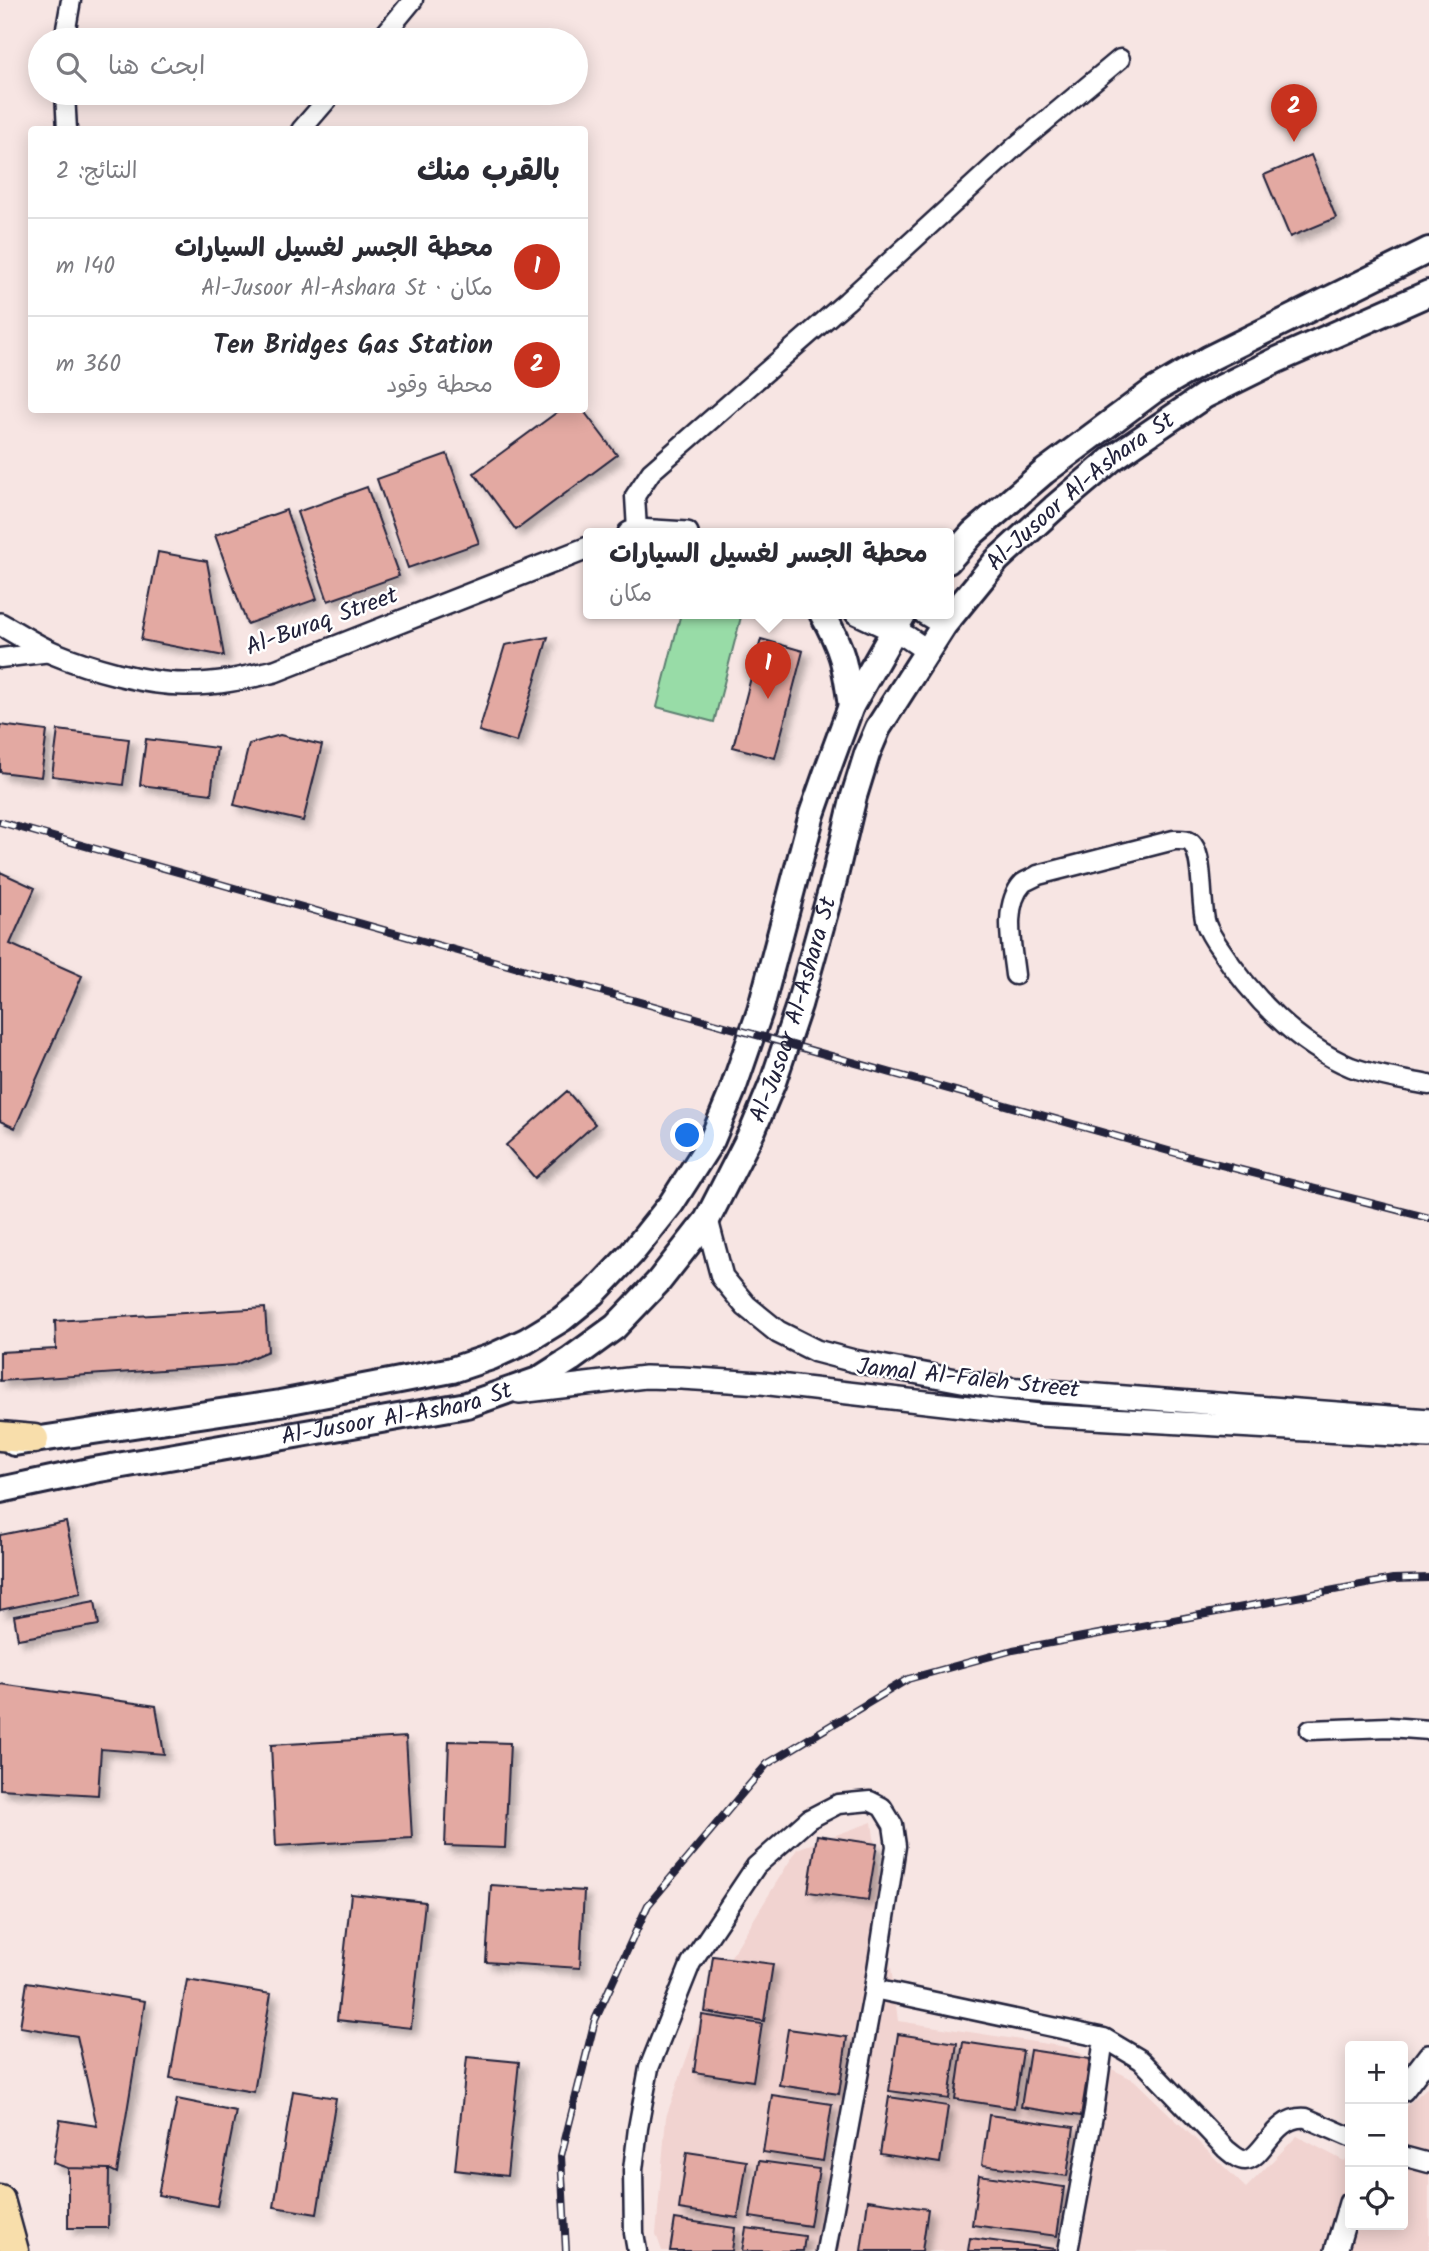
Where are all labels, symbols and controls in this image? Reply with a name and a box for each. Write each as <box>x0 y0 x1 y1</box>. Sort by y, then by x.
search box <box>28 28 588 105</box>
text: ابحث هنا <box>108 46 205 88</box>
icon: search <box>52 48 90 86</box>
pin: 2 <box>1271 84 1317 142</box>
text: بالقرب منك <box>417 148 560 196</box>
text: النتائج: 2 <box>56 154 137 190</box>
text: محطة الجسر لغسيل السيارات <box>175 228 493 270</box>
text: 140 m <box>56 249 115 285</box>
text: 1 <box>534 249 540 285</box>
text: مكان · Al-Jusoor Al-Ashara St <box>201 271 493 307</box>
text: Ten Bridges Gas Station <box>213 325 493 367</box>
text: 360 m <box>56 347 121 383</box>
text: 2 <box>530 347 544 383</box>
text: محطة وقود <box>386 368 493 404</box>
street label: Al-Jusoor Al-Ashara St <box>976 401 1184 580</box>
popup <box>583 528 954 619</box>
text: محطة الجسر لغسيل السيارات <box>609 534 928 576</box>
street label: Al-Buraq Street <box>240 576 404 668</box>
text: مكان <box>609 577 652 613</box>
pin: 1 <box>745 641 791 699</box>
street label: Al-Jusoor Al-Ashara St <box>739 892 848 1129</box>
your location <box>670 1118 704 1152</box>
street label: Jamal Al-Faleh Street <box>855 1348 1082 1410</box>
street label: Al-Jusoor Al-Ashara St <box>278 1371 518 1457</box>
map controls <box>1345 2041 1408 2230</box>
button: + <box>1345 2041 1408 2104</box>
button: − <box>1345 2104 1408 2167</box>
button: locate <box>1345 2167 1408 2230</box>

